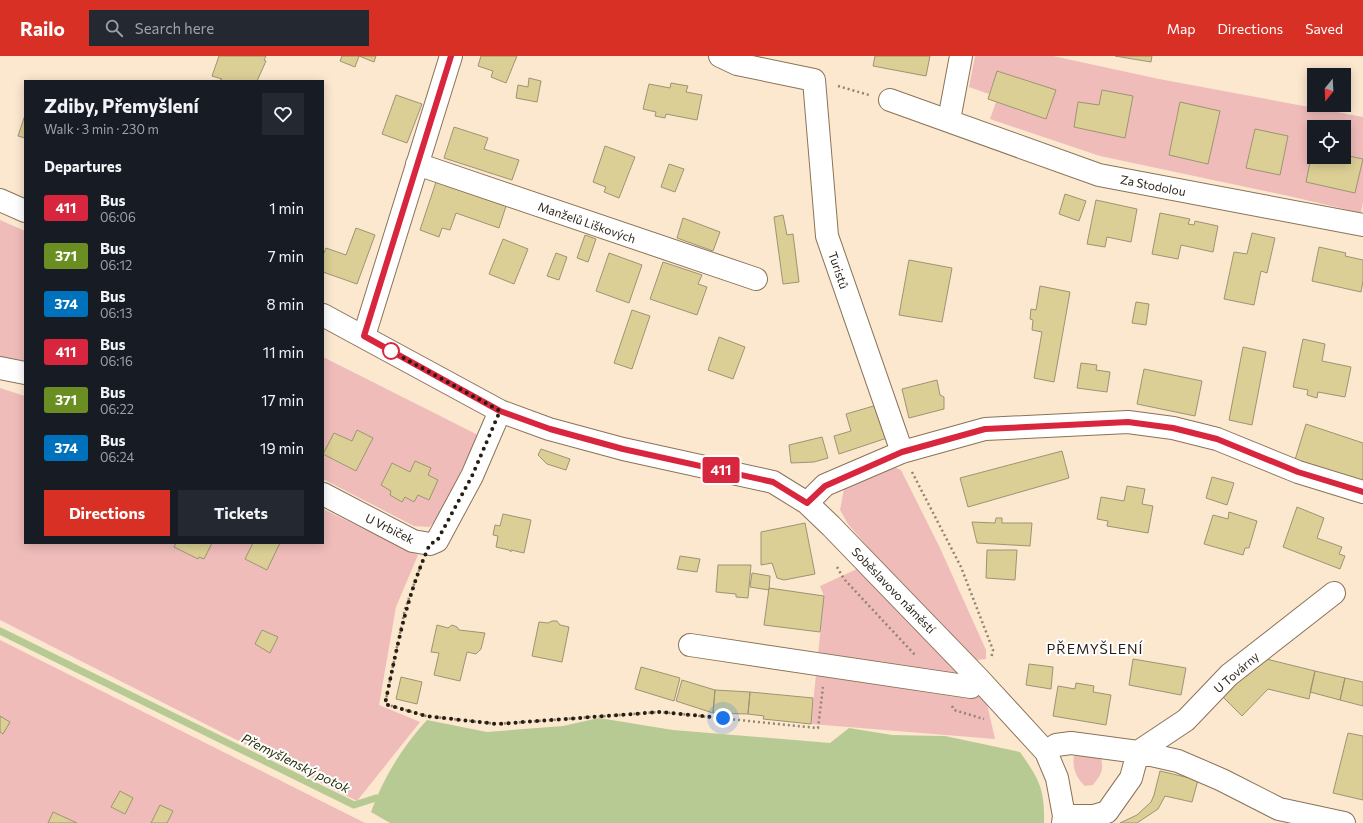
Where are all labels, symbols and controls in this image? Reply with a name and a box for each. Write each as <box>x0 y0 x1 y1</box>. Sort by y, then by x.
search box <box>89 10 369 46</box>
text: Railo <box>20 17 65 40</box>
icon: search <box>103 17 125 39</box>
text: Search here <box>135 19 214 37</box>
text: Map <box>1167 20 1196 37</box>
text: Directions <box>1218 20 1283 37</box>
text: Saved <box>1305 20 1343 37</box>
north arrow <box>1307 68 1351 112</box>
map controls <box>1307 68 1351 164</box>
button: heart <box>262 93 304 135</box>
text: Zdiby, Přemyšlení <box>44 94 199 117</box>
button: locate <box>1307 120 1351 164</box>
text: Walk · 3 min · 230 m <box>44 121 159 137</box>
text: Departures <box>44 157 122 175</box>
street label: Za Stodolou <box>1119 172 1187 198</box>
text: Bus <box>100 191 125 209</box>
text: 411 <box>56 199 76 216</box>
text: 1 min <box>269 199 304 217</box>
street label: Manželů Liškových <box>536 199 638 245</box>
text: 06:06 <box>100 209 136 225</box>
text: Bus <box>100 239 125 257</box>
text: 371 <box>55 247 77 264</box>
text: 7 min <box>268 247 304 265</box>
street label: Turistů <box>826 250 852 290</box>
text: 06:12 <box>100 257 132 273</box>
text: Bus <box>100 287 125 305</box>
text: 374 <box>54 295 78 312</box>
text: 8 min <box>266 295 304 313</box>
text: 06:13 <box>100 305 132 321</box>
text: Bus <box>100 335 125 353</box>
unlabelled marker <box>382 342 400 360</box>
text: 411 <box>56 343 76 360</box>
text: 11 min <box>263 343 304 361</box>
text: 06:16 <box>100 353 133 369</box>
text: Bus <box>100 383 125 401</box>
text: 371 <box>55 391 77 408</box>
text: 17 min <box>261 391 304 409</box>
text: 06:22 <box>100 401 134 417</box>
text: Bus <box>100 431 125 449</box>
text: 374 <box>54 439 78 456</box>
text: 19 min <box>260 439 304 457</box>
text: 06:24 <box>100 449 134 465</box>
line badge: 411 <box>698 457 744 483</box>
text: 411 <box>711 461 731 478</box>
button: Directions <box>44 490 170 536</box>
button: Tickets <box>178 490 304 536</box>
street label: U Vrbiček <box>363 510 417 546</box>
street label: Soběslavovo náměstí <box>849 544 939 636</box>
district label: PŘEMYŠLENÍ <box>1047 640 1144 657</box>
street label: U Továrny <box>1211 649 1261 695</box>
your location <box>713 708 733 728</box>
water label: Přemyšlenský potok <box>239 730 354 797</box>

